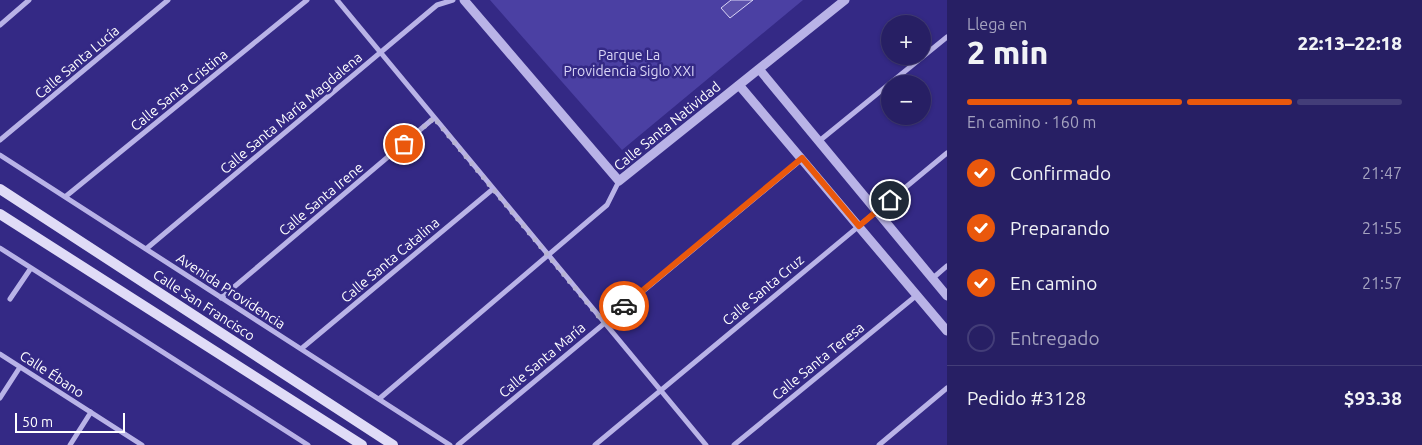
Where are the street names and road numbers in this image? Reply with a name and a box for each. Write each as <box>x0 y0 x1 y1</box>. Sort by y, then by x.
street label: Calle Santa Lucía <box>32 22 122 102</box>
street label: Calle Santa Cristina <box>127 46 231 134</box>
street label: Calle Santa María Magdalena <box>217 49 365 177</box>
street label: Calle Santa Natividad <box>611 78 723 174</box>
street label: Calle Santa Irene <box>276 159 366 239</box>
street label: Calle Santa Catalina <box>338 214 442 306</box>
street label: Avenida Providencia <box>174 250 288 332</box>
street label: Calle Santa Cruz <box>719 251 807 329</box>
street label: Calle San Francisco <box>150 266 258 344</box>
street label: Calle Santa María <box>496 319 588 401</box>
street label: Calle Santa Teresa <box>769 319 867 403</box>
street label: Calle Ébano <box>17 346 88 401</box>

